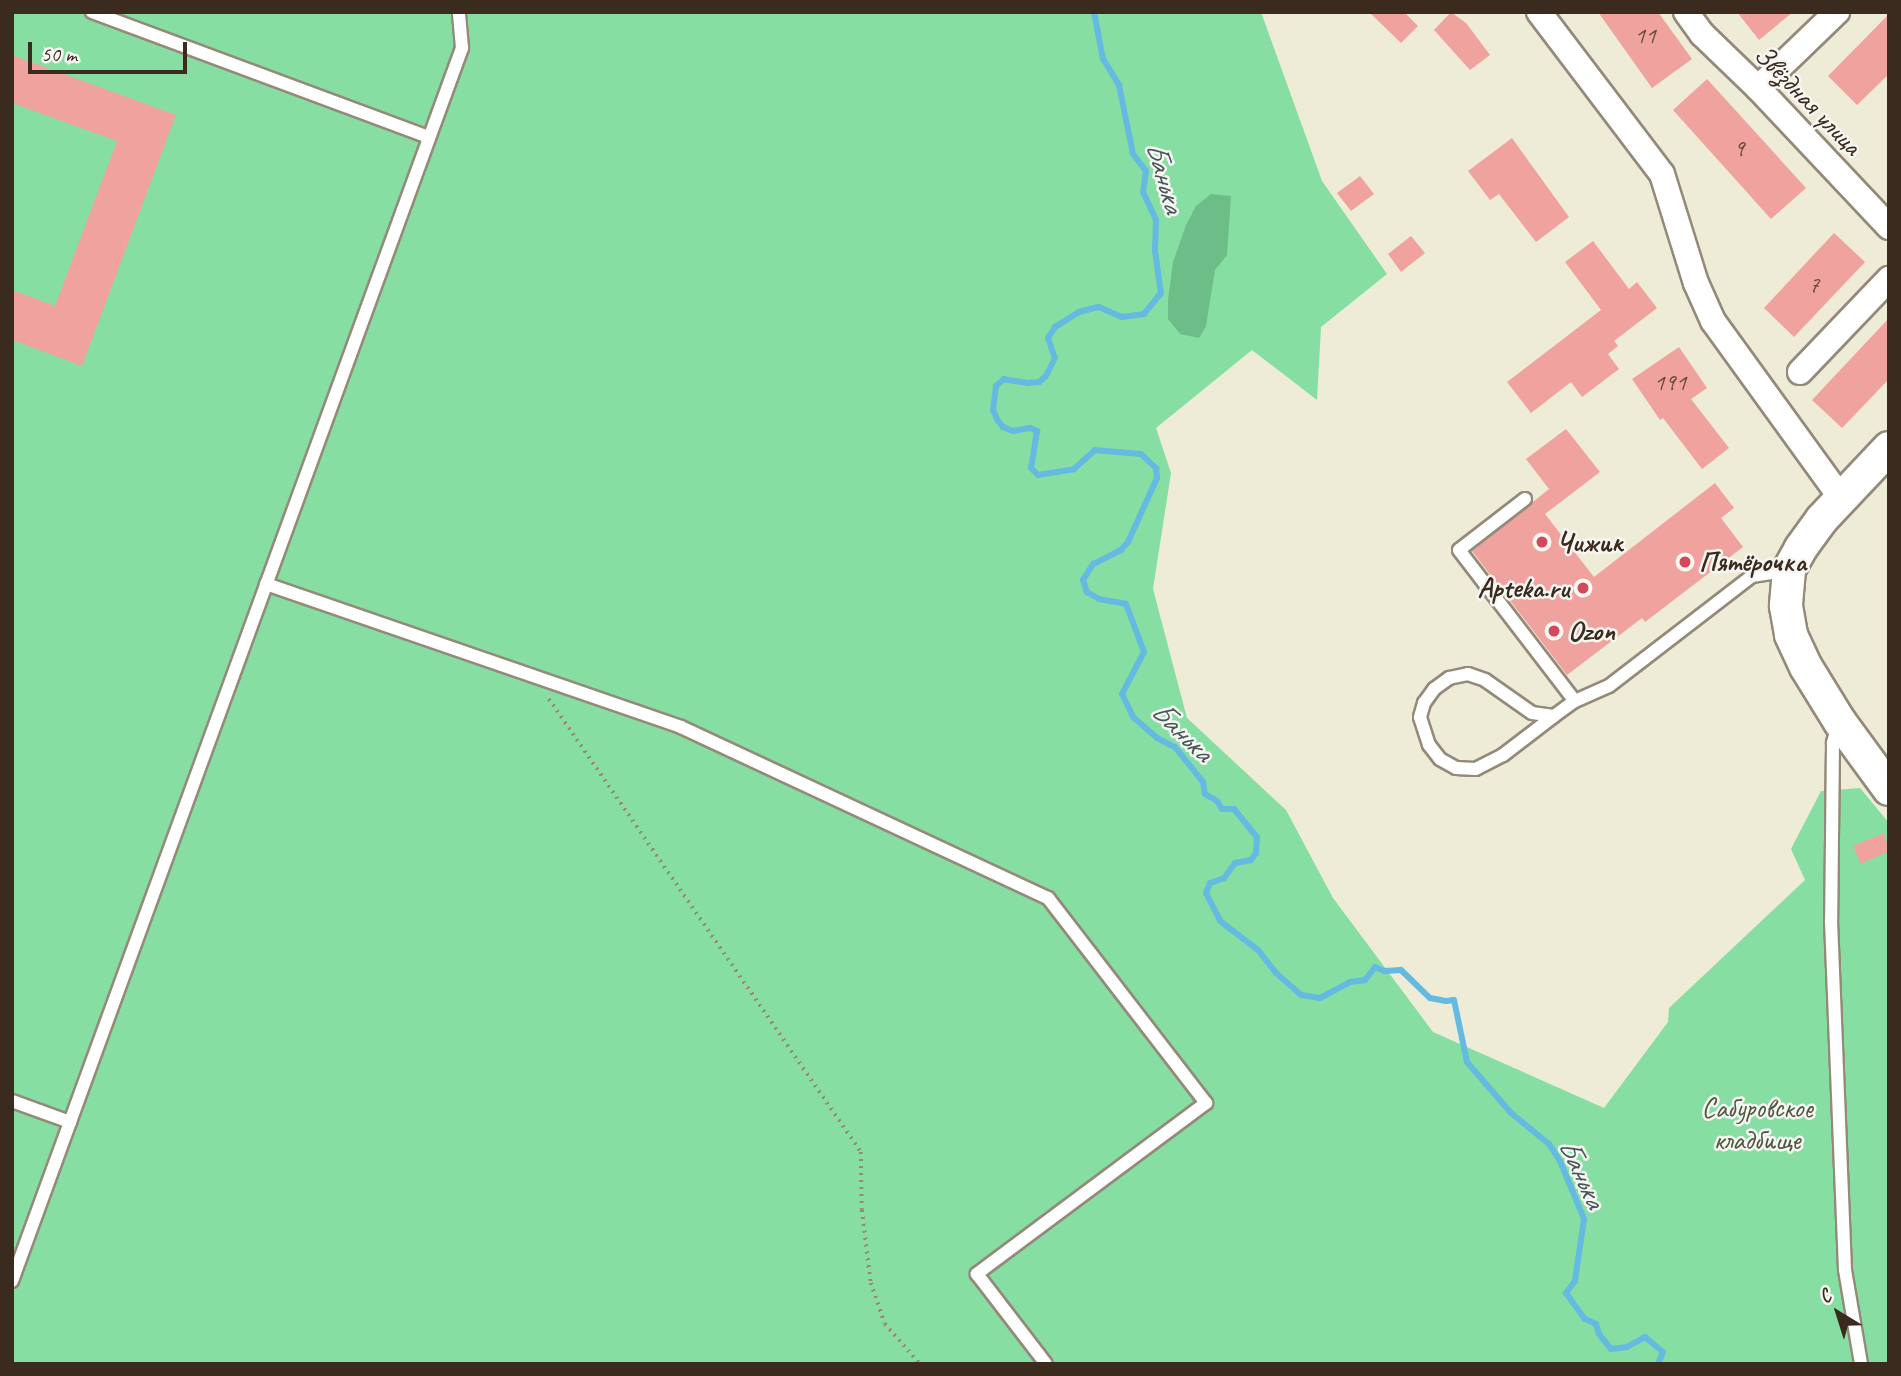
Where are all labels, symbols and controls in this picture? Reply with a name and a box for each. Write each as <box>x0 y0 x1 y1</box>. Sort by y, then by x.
house number: 11 <box>1634 22 1656 50</box>
scale bar <box>32 28 191 72</box>
street label: Звёздная улица <box>1746 37 1870 163</box>
text: 50 m <box>41 41 77 67</box>
house number: 9 <box>1734 135 1744 163</box>
water label: Банька <box>1138 138 1192 216</box>
house number: 7 <box>1809 271 1819 299</box>
house number: 191 <box>1654 369 1686 397</box>
place label: Чижик <box>1556 525 1623 559</box>
marker: Чижик <box>1534 534 1550 550</box>
place label: Пятёрочка <box>1699 545 1806 579</box>
marker: Пятёрочка <box>1677 554 1693 570</box>
place label: Apteka.ru <box>1478 571 1569 605</box>
marker: Apteka.ru <box>1575 580 1591 596</box>
place label: Ozon <box>1568 614 1615 648</box>
marker: Ozon <box>1546 623 1562 639</box>
water label: Банька <box>1144 693 1220 769</box>
park label: Сабуровское кладбище <box>1701 1091 1813 1157</box>
water label: Банька <box>1551 1133 1613 1213</box>
north arrow <box>1803 1278 1873 1348</box>
text: С <box>1814 1284 1836 1309</box>

